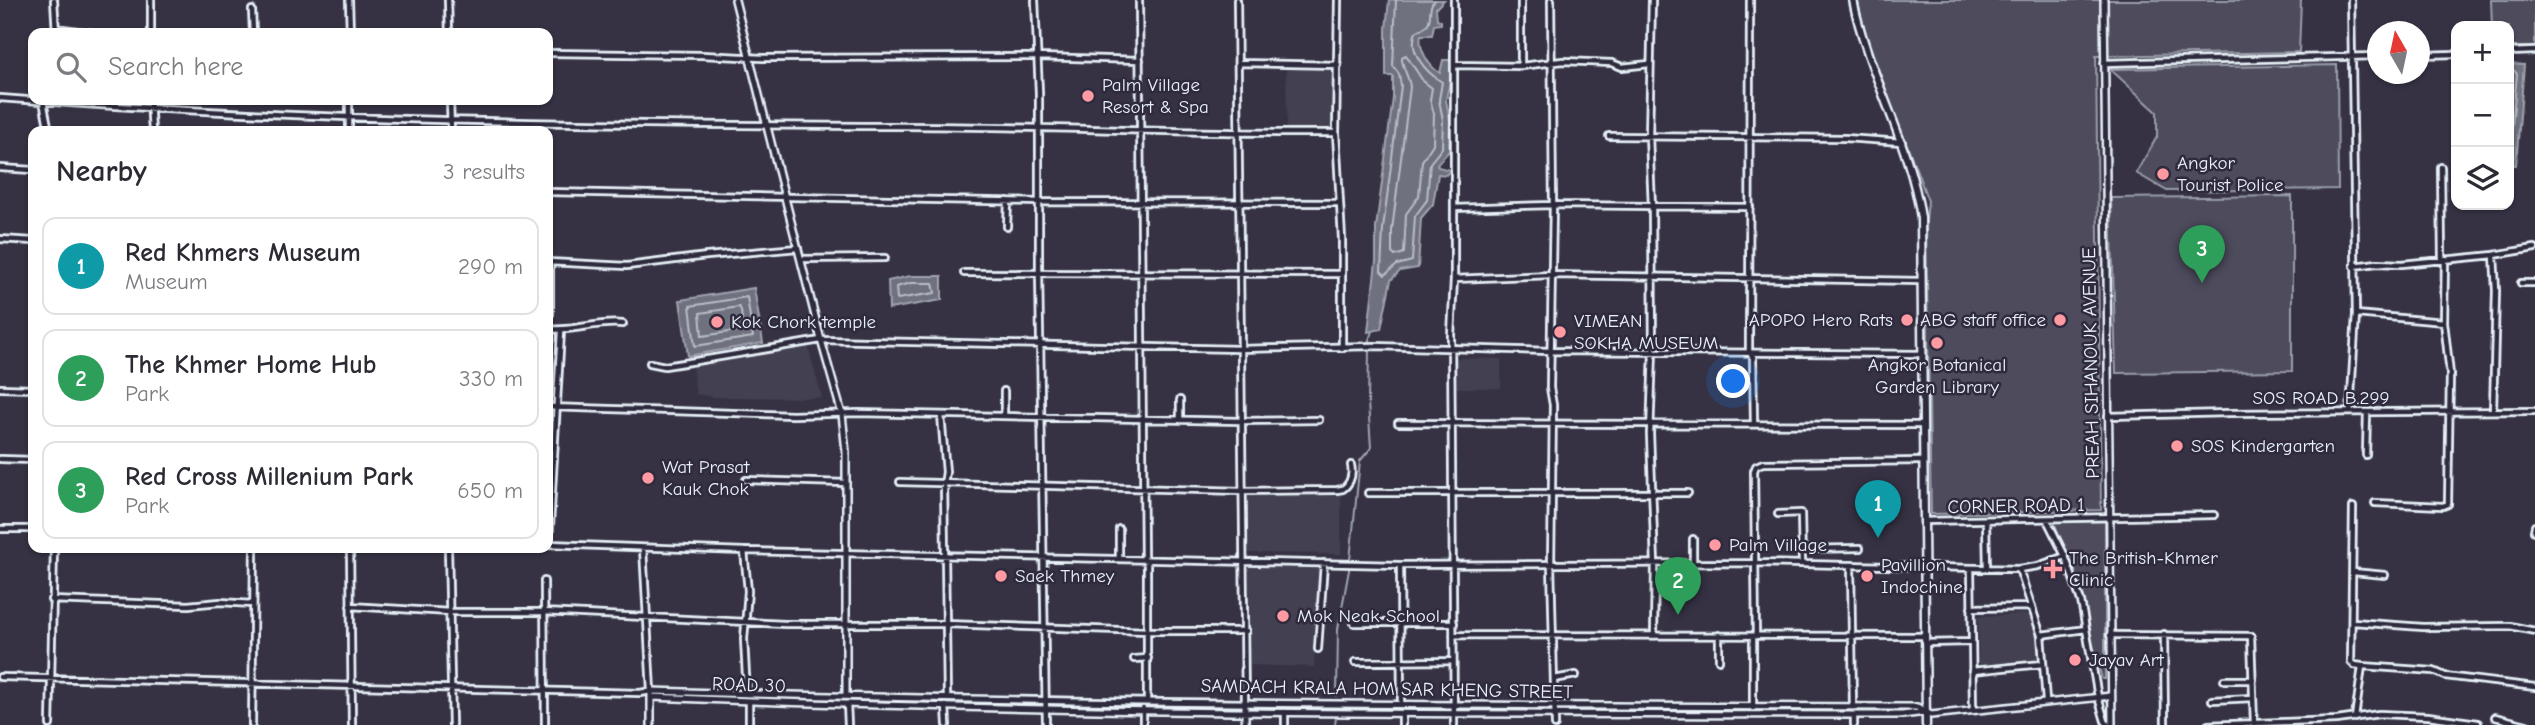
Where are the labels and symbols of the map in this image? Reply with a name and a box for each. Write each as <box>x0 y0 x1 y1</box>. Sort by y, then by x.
north arrow <box>2367 21 2430 84</box>
place label: Palm Village Resort & Spa <box>1102 74 1209 118</box>
marker: Palm Village Resort & Spa <box>1080 88 1096 104</box>
place label: Angkor Tourist Police <box>2177 152 2284 196</box>
marker: Angkor Tourist Police <box>2155 166 2171 182</box>
pin: 3 <box>2179 225 2225 283</box>
street label: PREAH SIHANOUK AVENUE <box>2078 247 2104 479</box>
place label: APOPO Hero Rats <box>1749 309 1893 331</box>
place label: ABG staff office <box>1920 309 2046 331</box>
place label: VIMEAN SOKHA MUSEUM <box>1574 310 1719 354</box>
place label: Kok Chork temple <box>731 311 876 333</box>
marker: APOPO Hero Rats <box>1899 312 1915 328</box>
marker: ABG staff office <box>2052 312 2068 328</box>
marker: Kok Chork temple <box>709 314 725 330</box>
marker: VIMEAN SOKHA MUSEUM <box>1552 324 1568 340</box>
marker: Angkor Botanical Garden Library <box>1929 335 1945 351</box>
place label: Angkor Botanical Garden Library <box>1868 354 2006 398</box>
your location <box>1716 364 1750 398</box>
street label: SOS ROAD B.299 <box>2252 387 2390 409</box>
place label: SOS Kindergarten <box>2191 435 2335 457</box>
marker: SOS Kindergarten <box>2169 438 2185 454</box>
place label: Wat Prasat Kauk Chok <box>662 456 750 500</box>
marker: Wat Prasat Kauk Chok <box>640 470 656 486</box>
pin: 1 <box>1855 480 1901 538</box>
street label: CORNER ROAD 1 <box>1947 494 2085 518</box>
place label: Palm Village <box>1729 534 1827 556</box>
marker: Palm Village <box>1707 537 1723 553</box>
place label: The British-Khmer Clinic <box>2069 547 2218 591</box>
place label: Pavillion Indochine <box>1881 554 1963 598</box>
pin: 2 <box>1655 557 1701 615</box>
marker: The British-Khmer Clinic <box>2043 559 2063 579</box>
place label: Saek Thmey <box>1015 565 1115 587</box>
marker: Saek Thmey <box>993 568 1009 584</box>
marker: Pavillion Indochine <box>1859 568 1875 584</box>
place label: Mok Neak School <box>1297 605 1440 627</box>
marker: Mok Neak School <box>1275 608 1291 624</box>
place label: Jayav Art <box>2089 649 2164 671</box>
marker: Jayav Art <box>2067 652 2083 668</box>
street label: ROAD 30 <box>712 673 786 697</box>
street label: SAMDACH KRALA HOM SAR KHENG STREET <box>1201 675 1573 703</box>

